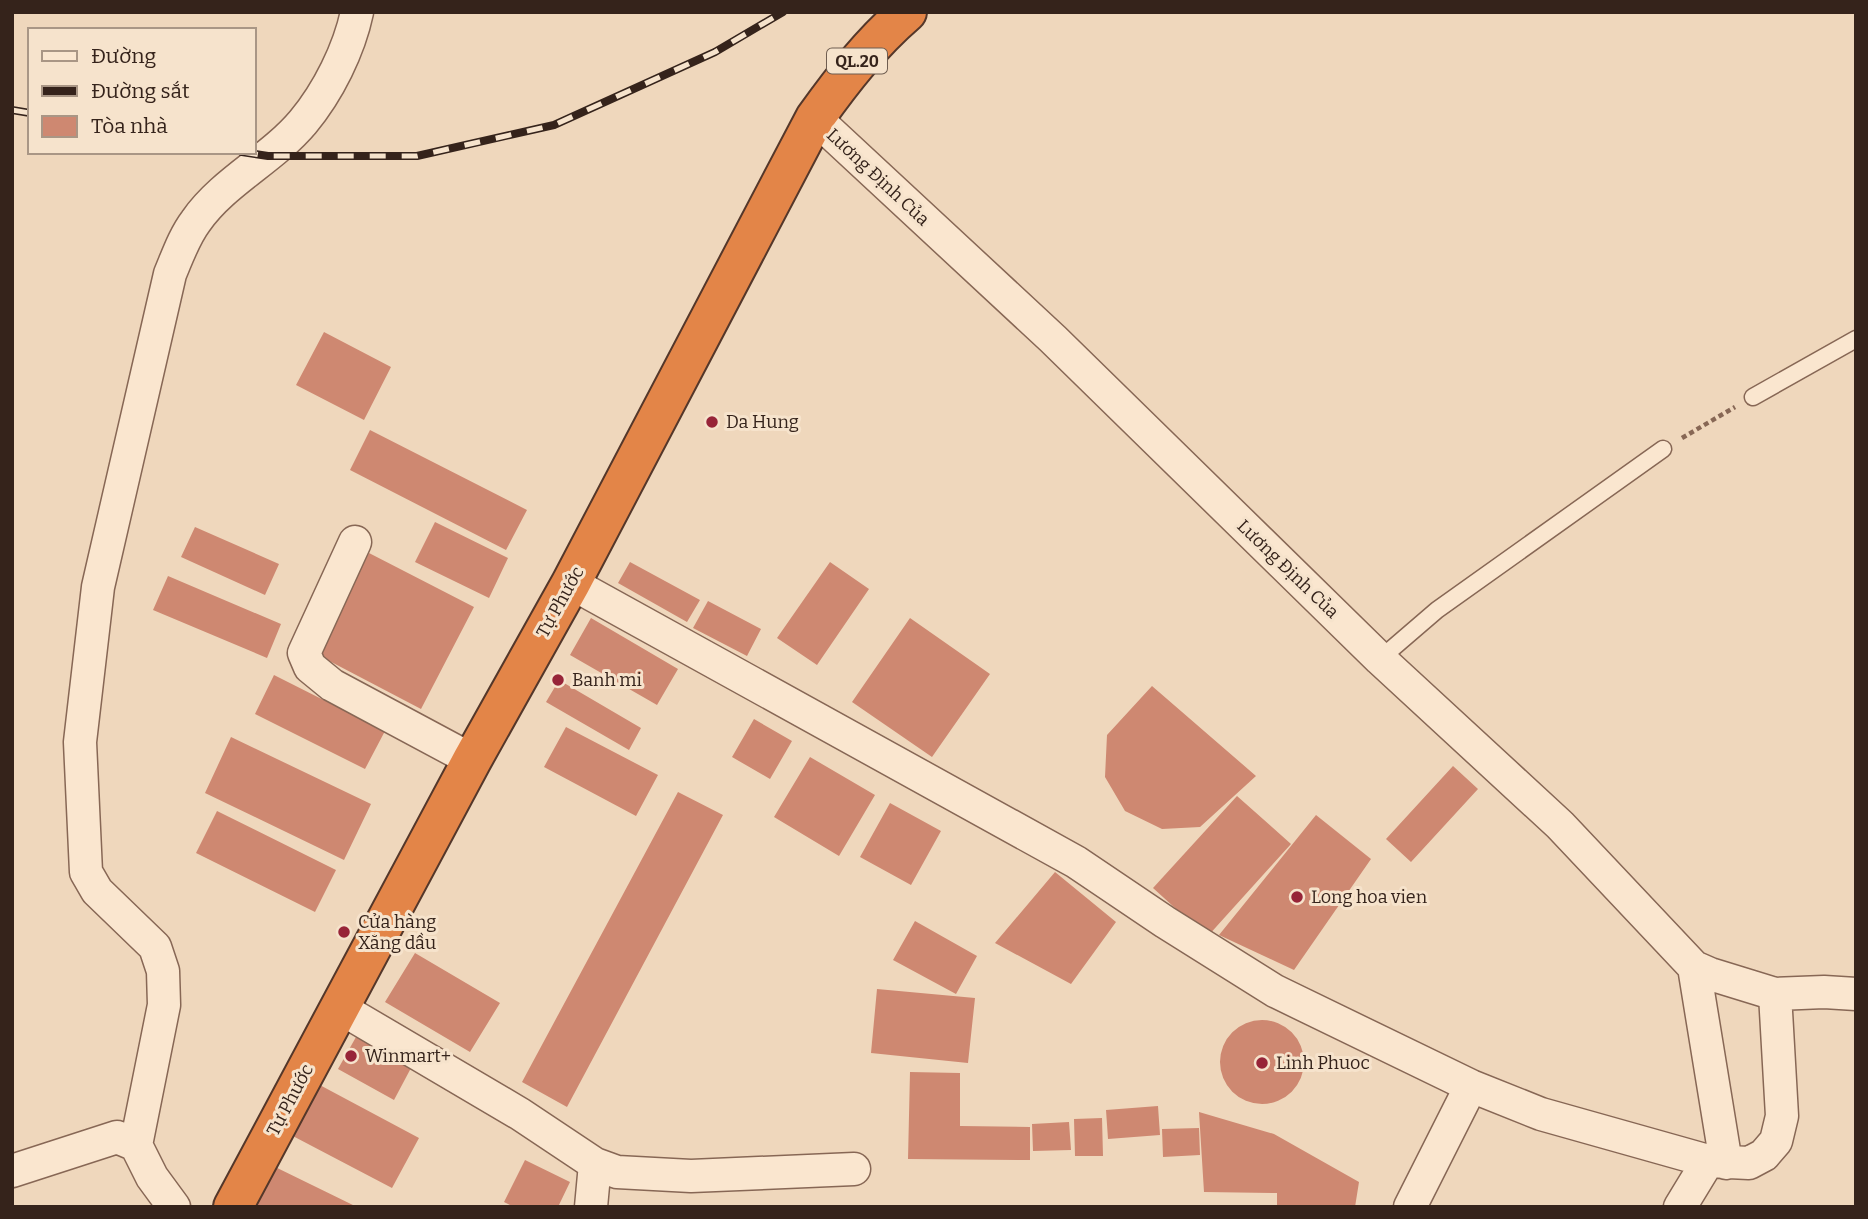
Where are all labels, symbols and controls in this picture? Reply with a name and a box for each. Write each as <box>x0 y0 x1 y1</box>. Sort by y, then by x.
legend <box>28 28 256 154</box>
text: Đường <box>91 43 157 69</box>
road number: QL.20 <box>827 48 887 74</box>
text: Đường sắt <box>91 78 190 104</box>
text: Tòa nhà <box>91 113 168 139</box>
street label: Lương Định Của <box>822 124 934 230</box>
place label: Da Hung <box>726 411 799 433</box>
marker: Da Hung <box>704 414 720 430</box>
street label: Lương Định Của <box>1233 515 1343 623</box>
street label: Tự Phước <box>532 563 588 641</box>
place label: Banh mi <box>572 669 642 691</box>
marker: Banh mi <box>550 672 566 688</box>
place label: Long hoa vien <box>1311 886 1428 908</box>
marker: Long hoa vien <box>1289 889 1305 905</box>
place label: Cửa hàng Xăng dầu <box>358 911 436 954</box>
marker: Cửa hàng Xăng dầu <box>336 924 352 940</box>
place label: Winmart+ <box>365 1045 451 1067</box>
marker: Winmart+ <box>343 1048 359 1064</box>
place label: Linh Phuoc <box>1276 1052 1370 1074</box>
marker: Linh Phuoc <box>1254 1055 1270 1071</box>
street label: Tự Phước <box>262 1060 318 1140</box>

